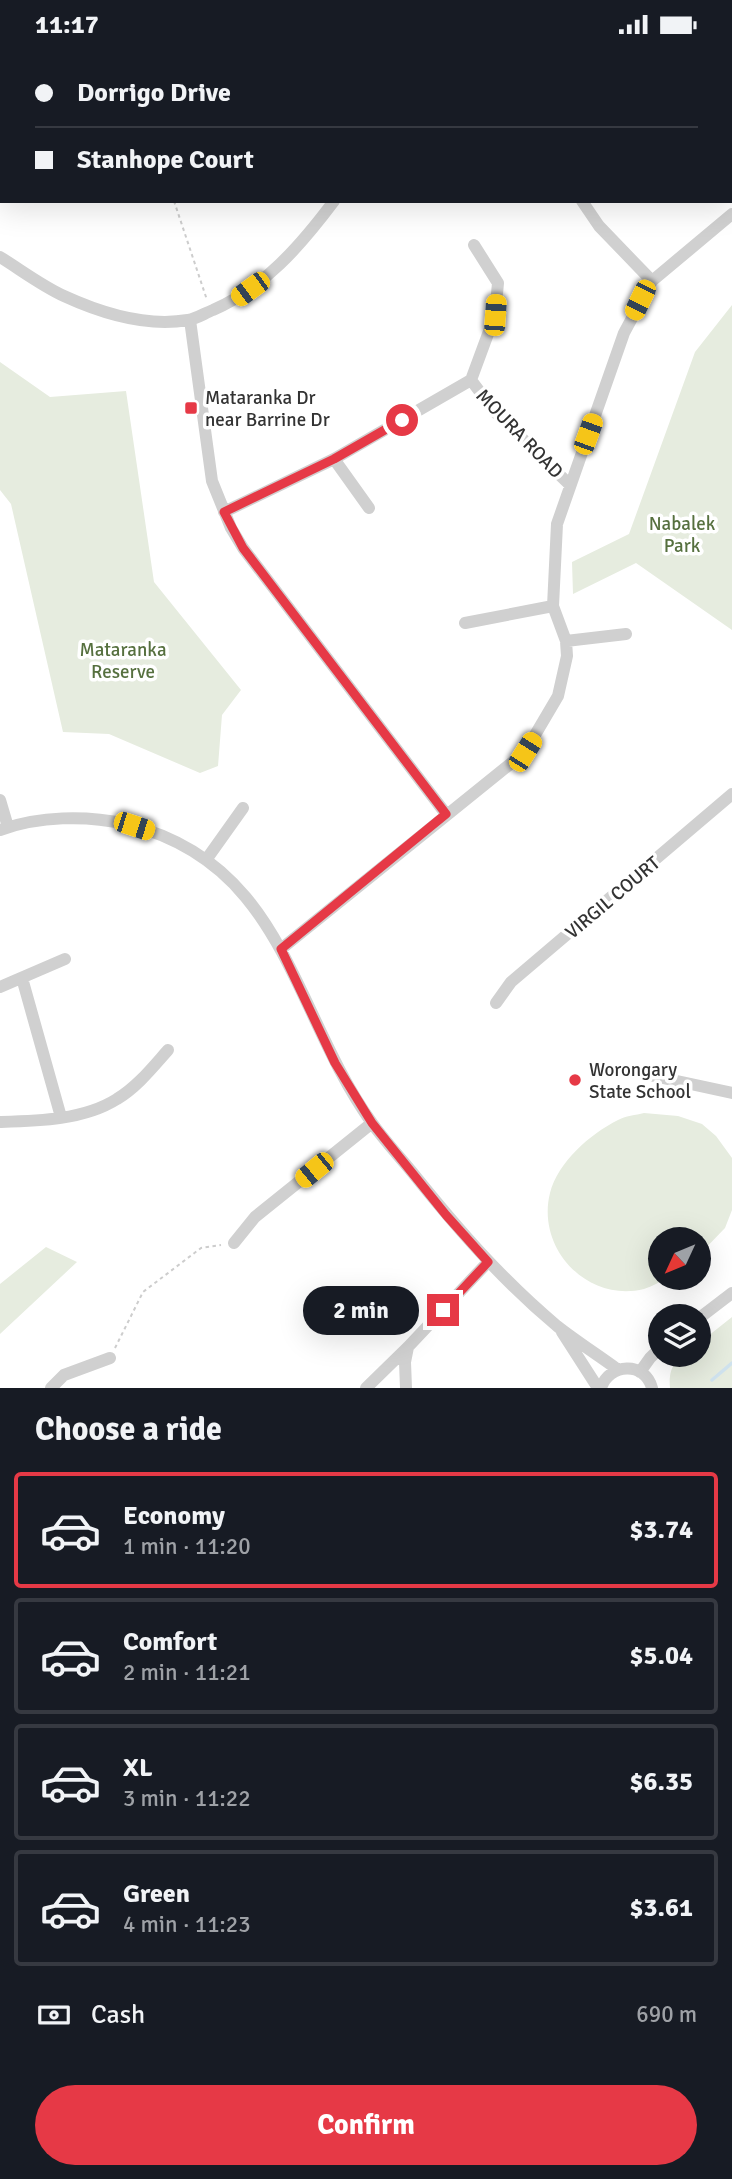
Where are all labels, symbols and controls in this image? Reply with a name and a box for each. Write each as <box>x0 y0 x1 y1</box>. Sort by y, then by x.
text: 11:17 <box>35 9 99 41</box>
text: Dorrigo Drive <box>77 77 231 109</box>
text: Stanhope Court <box>77 144 254 176</box>
car <box>227 268 274 310</box>
car <box>622 277 659 323</box>
car <box>484 293 507 337</box>
street label: MOURA ROAD <box>471 384 568 483</box>
place label: Mataranka Dr near Barrine Dr <box>205 386 330 432</box>
marker: Mataranka Dr near Barrine Dr <box>183 400 199 416</box>
route start <box>386 404 418 436</box>
car <box>571 411 606 457</box>
park label: Nabalek Park <box>649 512 716 558</box>
park label: Mataranka Reserve <box>79 638 167 684</box>
car <box>505 729 546 775</box>
car <box>111 810 158 842</box>
street label: VIRGIL COURT <box>560 851 665 944</box>
place label: Worongary State School <box>589 1058 691 1104</box>
marker: Worongary State School <box>567 1072 583 1088</box>
car <box>292 1149 337 1191</box>
north arrow <box>648 1227 710 1290</box>
map controls <box>648 1227 711 1367</box>
callout: 2 min <box>303 1285 418 1335</box>
route end <box>427 1294 459 1326</box>
text: 2 min <box>333 1296 389 1325</box>
button: layers <box>648 1304 711 1367</box>
text: Choose a ride <box>35 1410 222 1449</box>
icon: car <box>39 1499 102 1562</box>
text: Economy <box>123 1500 225 1532</box>
text: $3.74 <box>629 1514 693 1546</box>
text: 1 min · 11:20 <box>123 1532 251 1561</box>
icon: car <box>39 1625 102 1688</box>
text: Comfort <box>123 1626 217 1658</box>
text: $5.04 <box>629 1640 693 1672</box>
text: 2 min · 11:21 <box>123 1658 251 1687</box>
icon: car <box>39 1751 102 1814</box>
text: XL <box>123 1752 153 1784</box>
text: $6.35 <box>629 1766 693 1798</box>
text: 3 min · 11:22 <box>123 1784 251 1813</box>
icon: car <box>39 1877 102 1940</box>
text: Green <box>123 1878 190 1910</box>
text: $3.61 <box>629 1892 693 1924</box>
text: 4 min · 11:23 <box>123 1910 251 1939</box>
icon: cash <box>35 1996 73 2034</box>
text: Cash <box>91 1999 145 2031</box>
text: 690 m <box>636 2000 697 2029</box>
button: Confirm <box>35 2085 697 2165</box>

